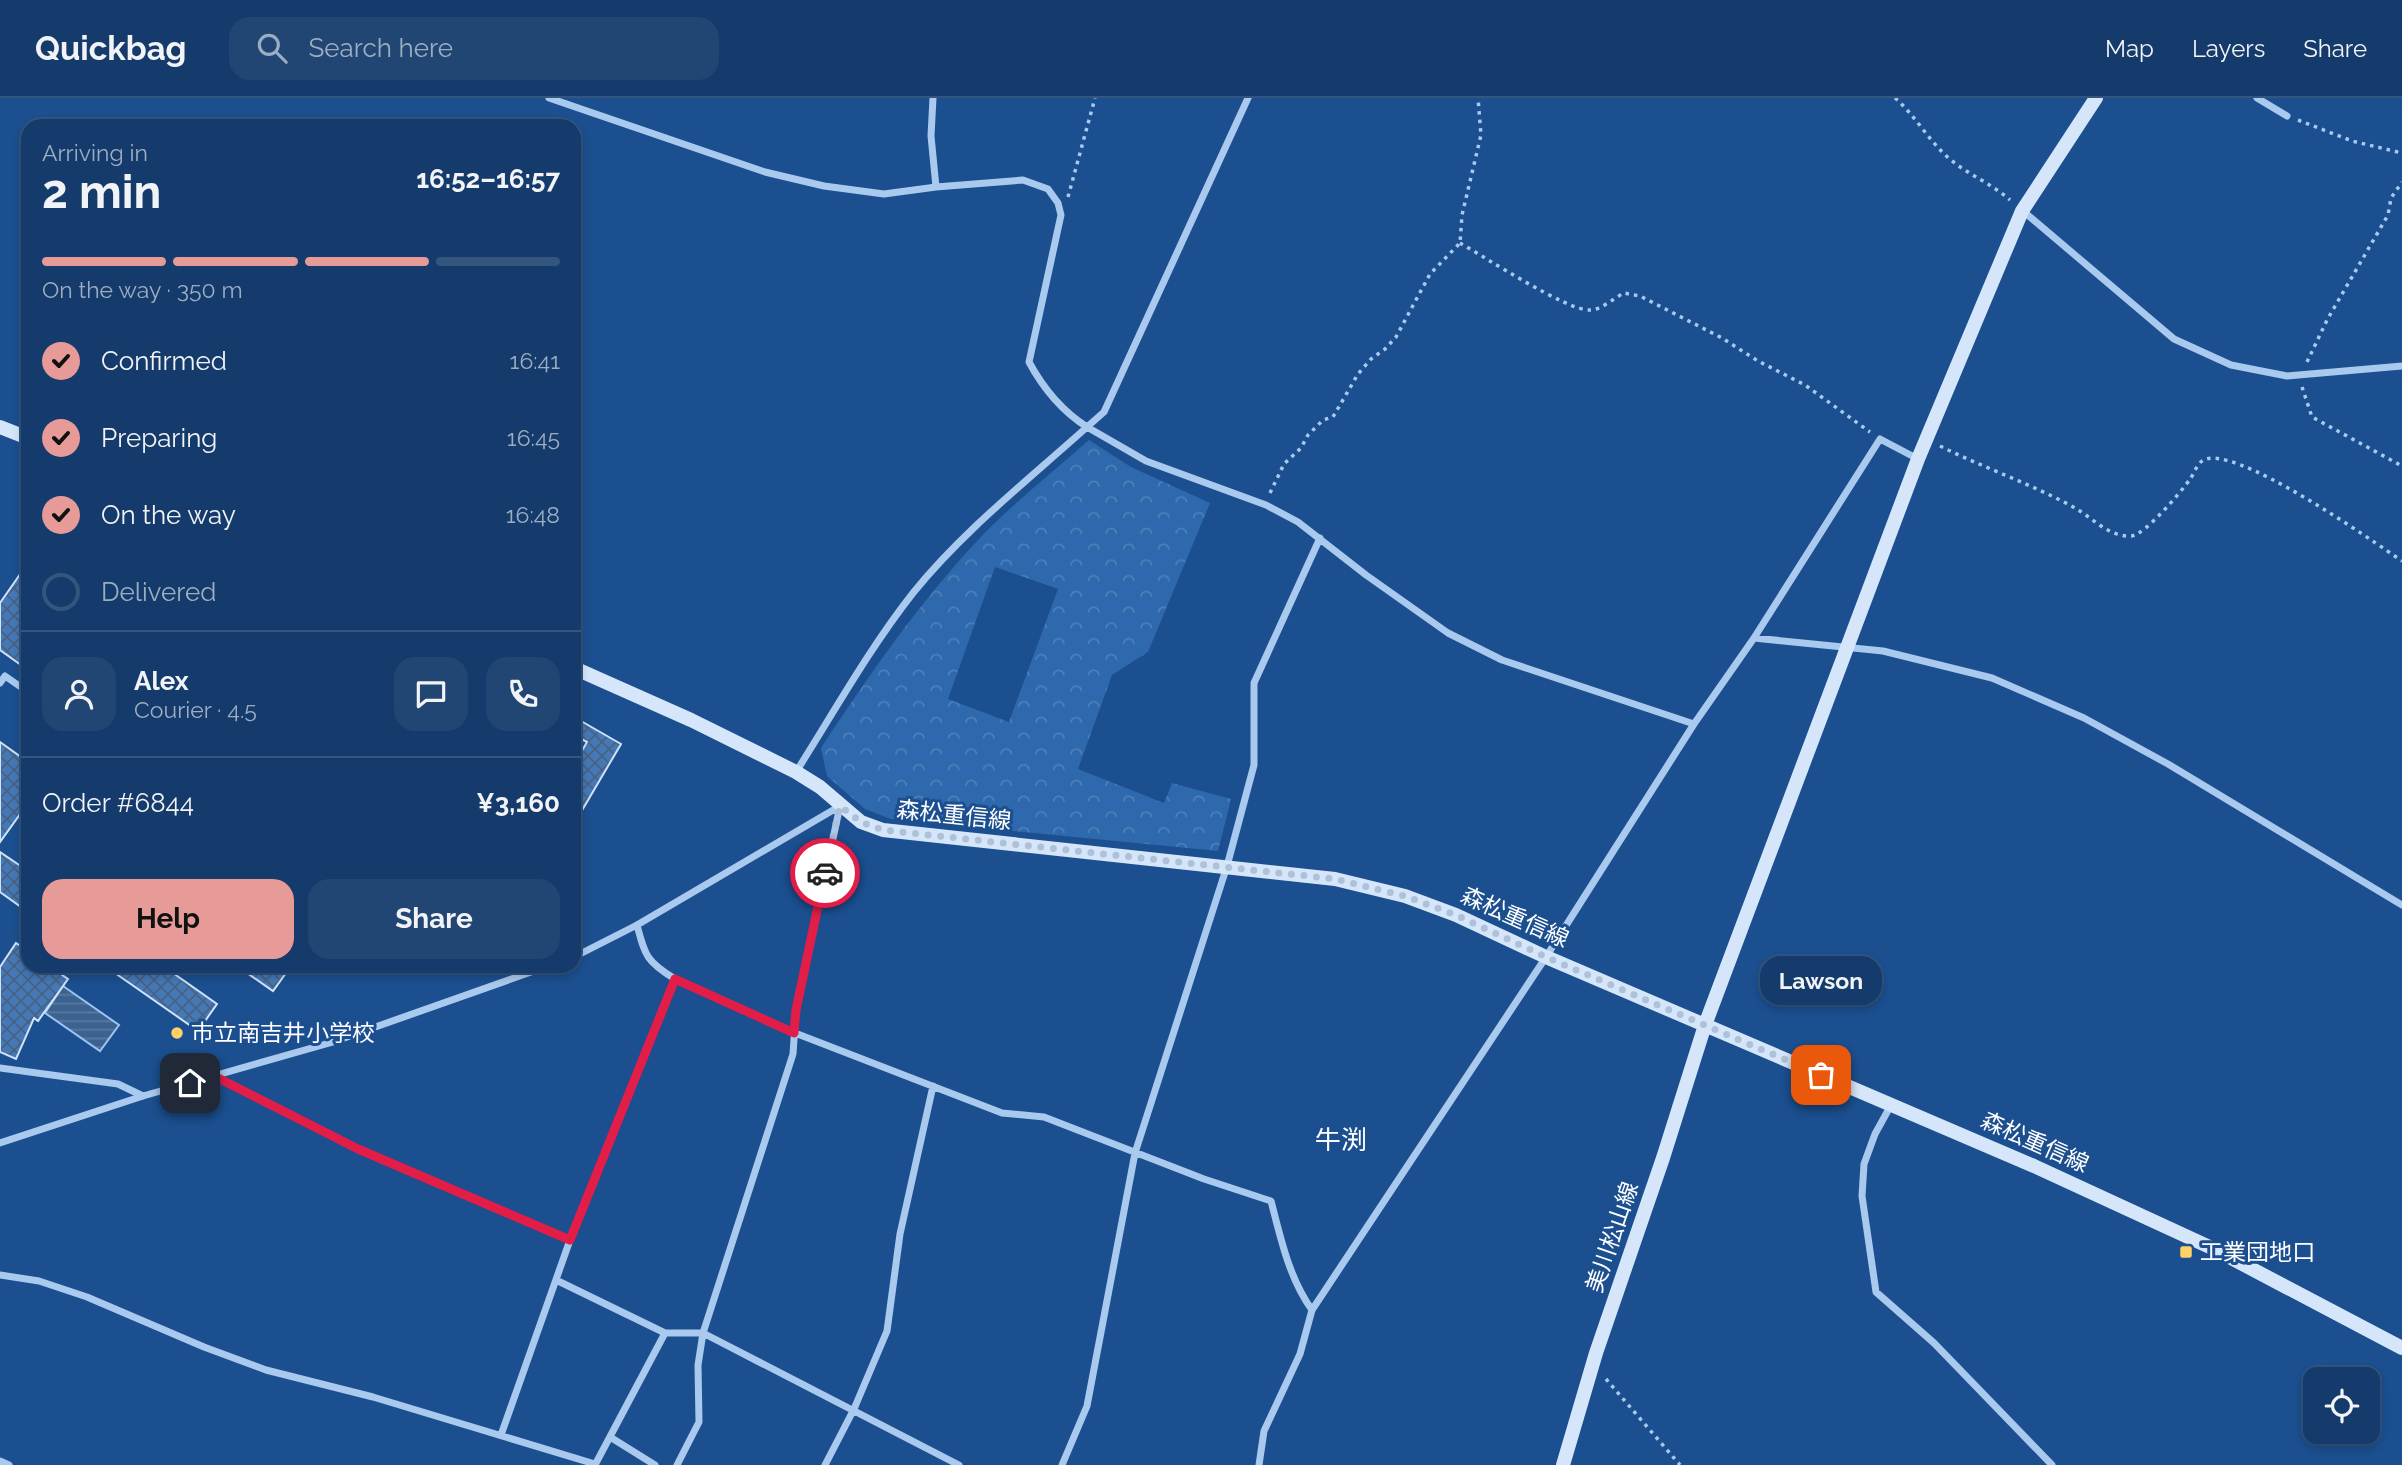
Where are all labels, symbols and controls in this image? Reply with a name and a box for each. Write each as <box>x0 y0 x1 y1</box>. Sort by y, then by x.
search box <box>229 17 719 80</box>
text: Quickbag <box>35 29 187 68</box>
icon: search <box>253 29 291 67</box>
text: Search here <box>309 33 453 63</box>
text: Map <box>2105 34 2154 63</box>
text: Layers <box>2192 34 2265 63</box>
text: Share <box>2303 34 2367 63</box>
text: Arriving in <box>42 139 148 166</box>
text: 16:52–16:57 <box>416 164 560 194</box>
text: 2 min <box>42 165 161 219</box>
text: On the way · 350 m <box>42 276 243 303</box>
icon: check <box>42 342 80 380</box>
text: Confirmed <box>101 346 227 376</box>
text: 16:41 <box>510 347 560 374</box>
icon: check <box>42 419 80 457</box>
text: Preparing <box>101 423 217 453</box>
text: 16:45 <box>507 424 560 451</box>
icon: check <box>42 496 80 534</box>
text: On the way <box>101 500 236 530</box>
text: 16:48 <box>506 501 560 528</box>
text: Delivered <box>101 577 216 607</box>
button: person <box>42 657 116 731</box>
button: chat <box>394 657 468 731</box>
button: phone <box>486 657 560 731</box>
text: Alex <box>134 666 189 696</box>
text: Courier · 4.5 <box>134 696 257 723</box>
text: Order #6844 <box>42 788 194 818</box>
text: ¥3,160 <box>476 788 560 818</box>
street label: 森松重信線 <box>895 795 1013 834</box>
courier <box>790 838 860 908</box>
icon: car <box>806 854 844 892</box>
button: Help <box>42 879 294 959</box>
button: Share <box>308 879 560 959</box>
street label: 森松重信線 <box>1457 881 1573 952</box>
callout: Lawson <box>1760 956 1882 1005</box>
text: Lawson <box>1779 967 1863 994</box>
place label: 市立南吉井小学校 <box>191 1019 375 1046</box>
marker: 市立南吉井小学校 <box>169 1025 185 1041</box>
pin <box>1791 1045 1851 1105</box>
pin <box>160 1053 220 1113</box>
icon: bag <box>1802 1056 1840 1094</box>
icon: home <box>171 1064 209 1102</box>
street label: 森松重信線 <box>1977 1106 2093 1177</box>
district label: 牛渕 <box>1315 1125 1367 1155</box>
street label: 美川松山線 <box>1580 1178 1643 1296</box>
place label: 工業団地口 <box>2200 1238 2315 1265</box>
marker: 工業団地口 <box>2178 1244 2194 1260</box>
map controls <box>2303 1367 2380 1444</box>
button: locate <box>2303 1367 2380 1444</box>

